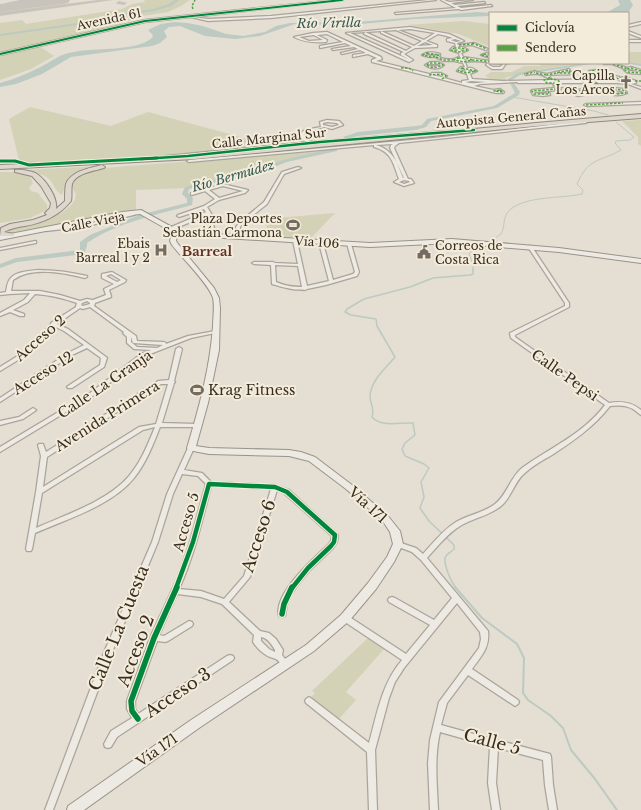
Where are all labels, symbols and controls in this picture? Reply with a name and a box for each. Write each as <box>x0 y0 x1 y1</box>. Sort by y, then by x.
street label: Avenida 61 <box>74 5 143 33</box>
legend <box>489 12 629 64</box>
water label: Río Virilla <box>295 14 362 32</box>
text: Ciclovía <box>525 20 575 35</box>
text: Sendero <box>525 40 576 55</box>
place label: Capilla Los Arcos <box>555 68 615 97</box>
church icon: Capilla Los Arcos <box>618 74 634 90</box>
street label: Autopista General Cañas <box>434 103 587 131</box>
street label: Calle Marginal Sur <box>211 125 327 151</box>
water label: Río Bermúdez <box>189 156 277 196</box>
street label: Calle Vieja <box>60 208 126 236</box>
place label: Plaza Deportes Sebastián Carmona <box>163 211 282 240</box>
sports icon: Plaza Deportes Sebastián Carmona <box>285 217 301 233</box>
street label: Vía 106 <box>293 233 340 251</box>
place label: Ebais Barreal 1 y 2 <box>75 236 150 265</box>
place label: Correos de Costa Rica <box>435 238 503 267</box>
hospital icon: Ebais Barreal 1 y 2 <box>153 242 169 258</box>
district label: Barreal <box>182 243 233 260</box>
public building icon: Correos de Costa Rica <box>416 244 432 260</box>
street label: Acceso 2 <box>10 311 69 366</box>
street label: Calle Pepsi <box>528 345 602 405</box>
street label: Calle La Granja <box>54 346 156 422</box>
street label: Acceso 12 <box>9 347 77 399</box>
street label: Avenida Primera <box>50 376 163 456</box>
place label: Krag Fitness <box>208 381 295 399</box>
sports icon: Krag Fitness <box>189 382 205 398</box>
street label: Vía 171 <box>344 482 391 527</box>
street label: Acceso 5 <box>169 490 203 555</box>
street label: Acceso 6 <box>237 497 281 576</box>
street label: Calle La Cuesta <box>84 562 154 694</box>
street label: Acceso 2 <box>112 612 159 691</box>
street label: Acceso 3 <box>140 663 215 723</box>
street label: Calle 5 <box>461 724 523 760</box>
street label: Vía 171 <box>132 729 181 771</box>

